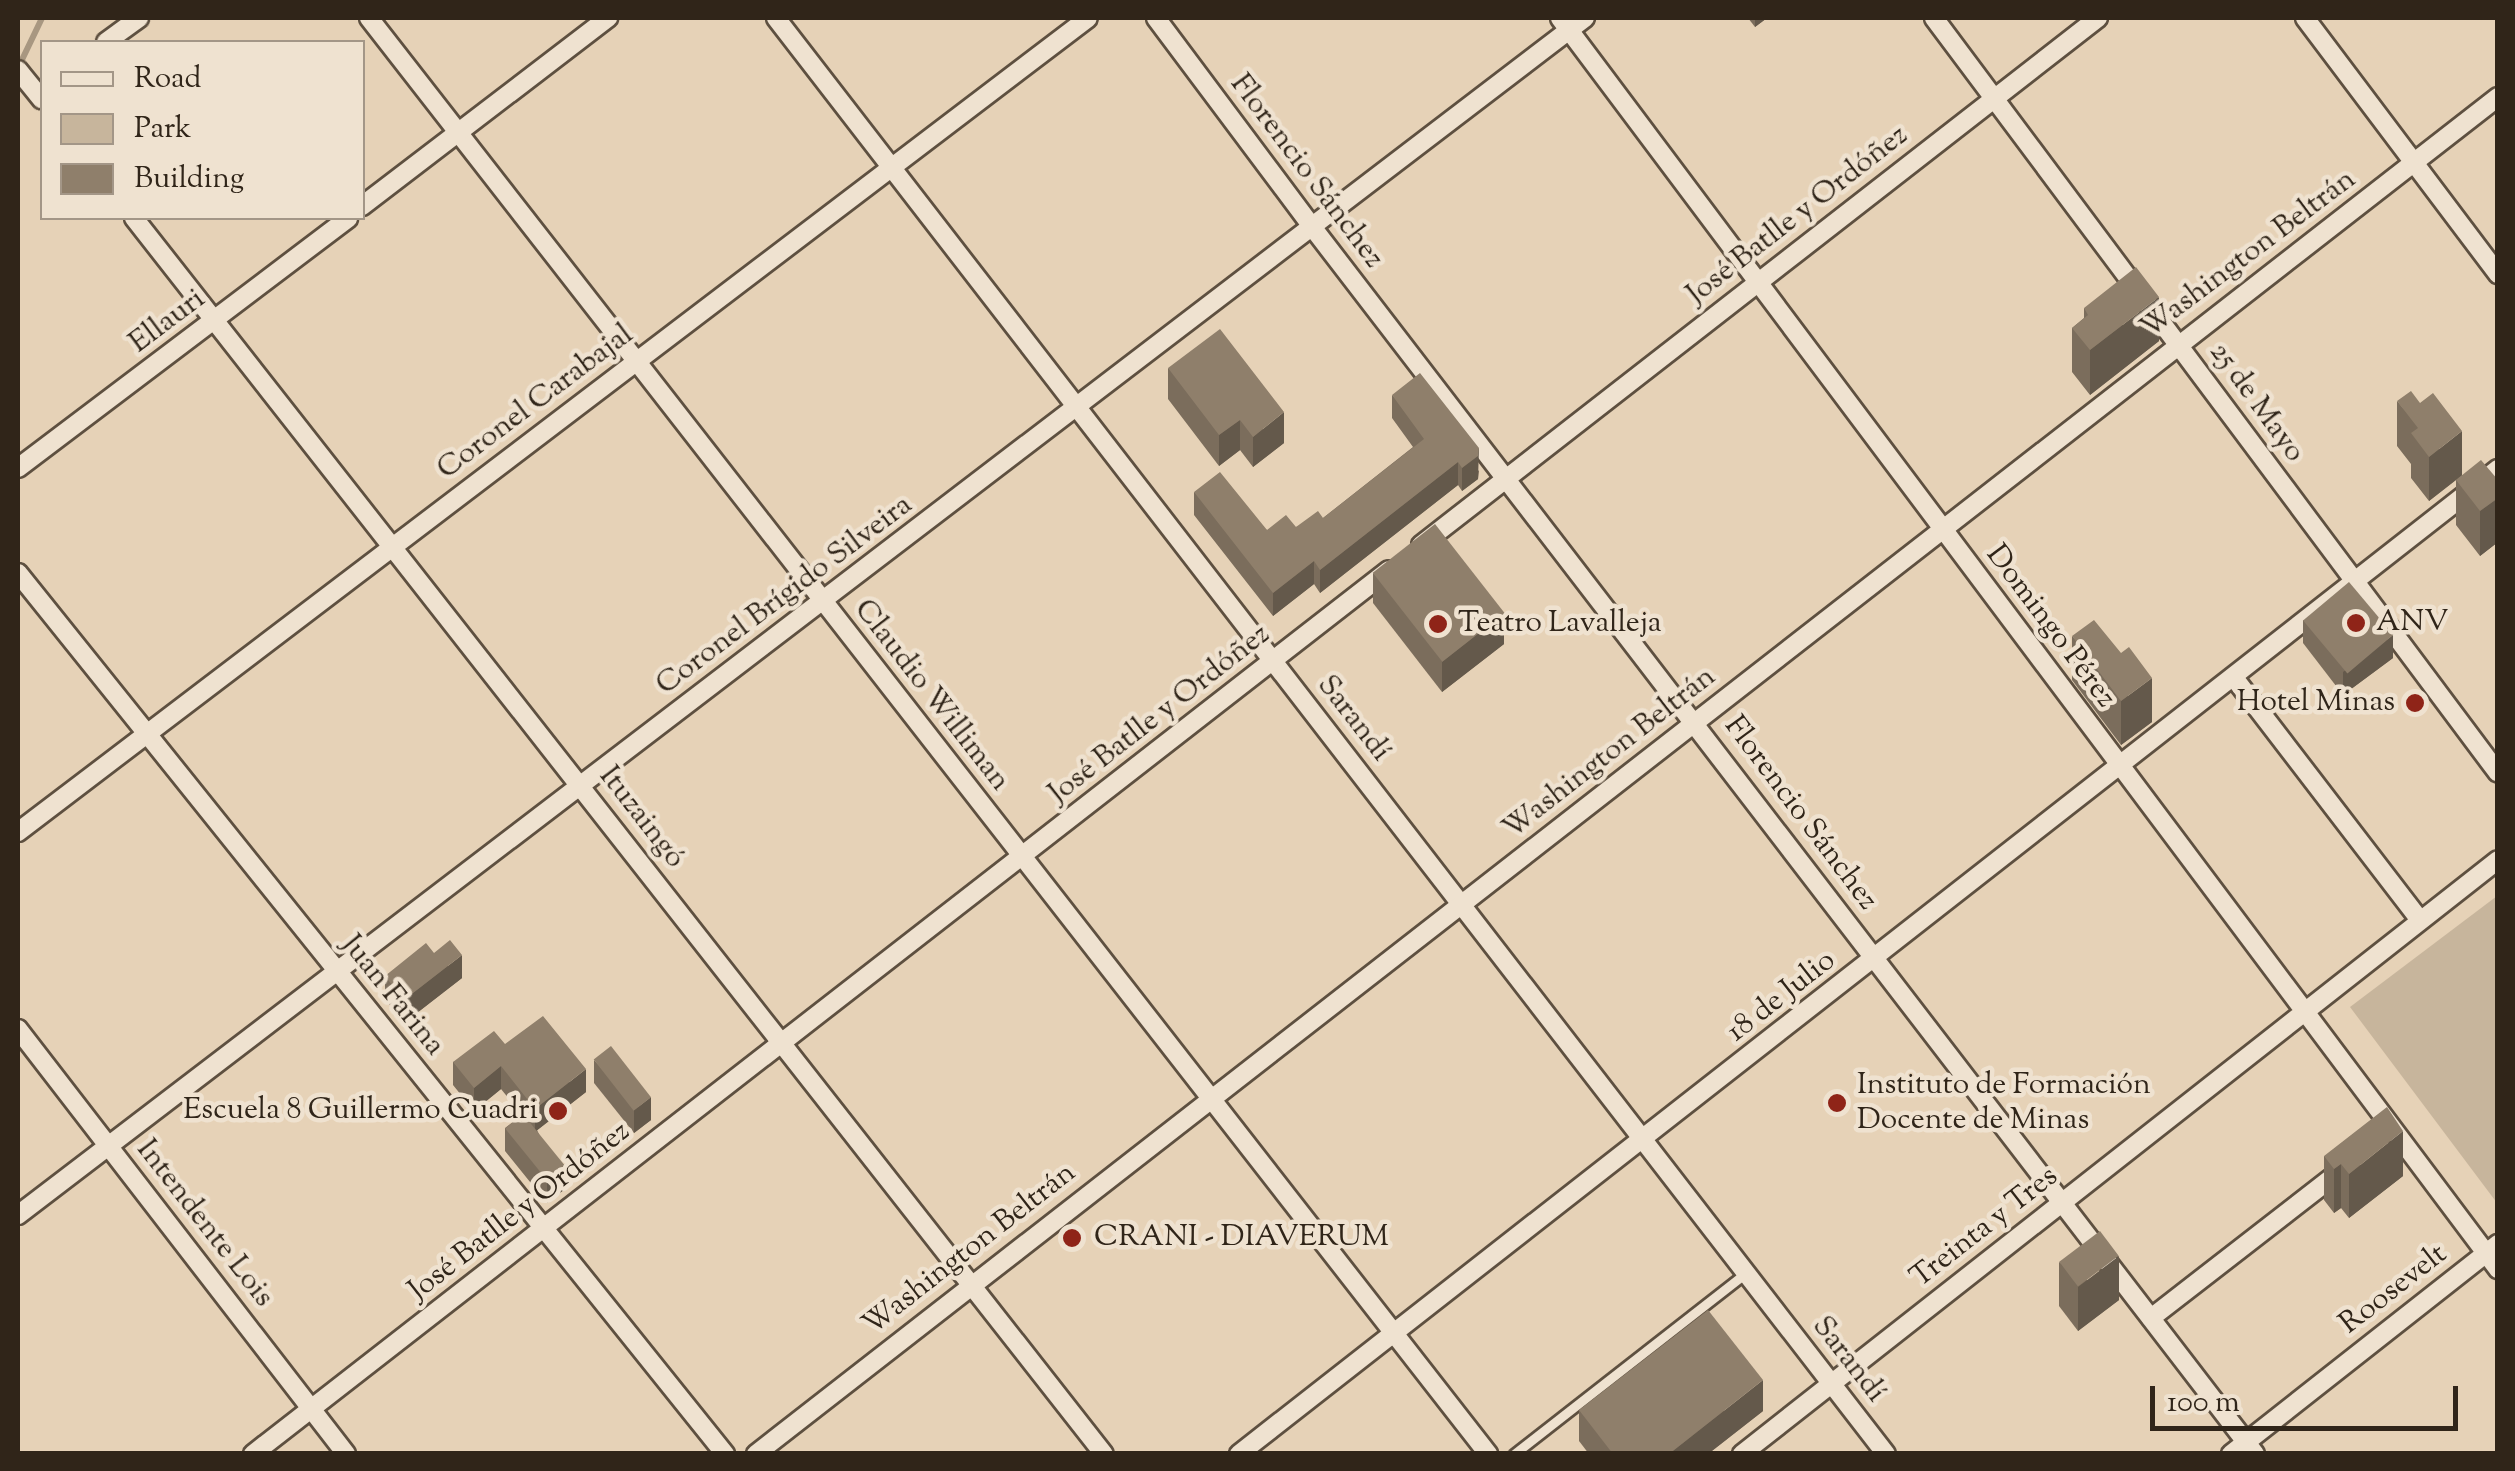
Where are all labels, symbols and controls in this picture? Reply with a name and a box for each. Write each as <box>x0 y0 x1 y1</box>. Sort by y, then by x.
legend <box>40 40 365 220</box>
text: Road <box>134 58 201 101</box>
street label: Florencio Sánchez <box>1221 68 1391 276</box>
text: Park <box>134 108 191 151</box>
street label: José Batlle y Ordóñez <box>1680 118 1916 314</box>
text: Building <box>134 158 244 201</box>
street label: Washington Beltrán <box>2134 162 2364 348</box>
street label: Ellauri <box>123 282 213 362</box>
street label: Coronel Carabajal <box>431 318 641 488</box>
street label: 25 de Mayo <box>2200 336 2312 470</box>
street label: Coronel Brígido Silveira <box>650 488 920 704</box>
street label: Domingo Pérez <box>1977 539 2123 715</box>
street label: Claudio Williman <box>845 593 1017 799</box>
place label: ANV <box>2376 605 2449 641</box>
place label: Teatro Lavalleja <box>1458 606 1662 642</box>
marker: ANV <box>2345 612 2367 634</box>
marker: Teatro Lavalleja <box>1427 613 1449 635</box>
street label: José Batlle y Ordóñez <box>1042 617 1278 813</box>
street label: Washington Beltrán <box>1496 660 1724 848</box>
street label: Sarandí <box>1308 669 1398 769</box>
place label: Hotel Minas <box>2237 685 2395 721</box>
marker: Hotel Minas <box>2404 692 2426 714</box>
street label: Florencio Sánchez <box>1715 710 1885 918</box>
street label: Ituzaingó <box>590 760 692 876</box>
street label: Juan Farina <box>332 928 452 1064</box>
street label: 18 de Julio <box>1721 943 1843 1051</box>
place label: Instituto de Formación Docente de Minas <box>1857 1068 2151 1138</box>
marker: Instituto de Formación Docente de Minas <box>1826 1092 1848 1114</box>
place label: Escuela 8 Guillermo Cuadri <box>183 1093 538 1129</box>
marker: Escuela 8 Guillermo Cuadri <box>547 1100 569 1122</box>
street label: José Batlle y Ordóñez <box>402 1114 638 1310</box>
street label: Intendente Lois <box>127 1133 281 1315</box>
street label: Washington Beltrán <box>856 1156 1084 1344</box>
street label: Treinta y Tres <box>1904 1159 2066 1297</box>
place label: CRANI - DIAVERUM <box>1094 1220 1389 1256</box>
marker: CRANI - DIAVERUM <box>1059 1225 1085 1251</box>
street label: Roosevelt <box>2333 1237 2455 1343</box>
street label: Sarandí <box>1803 1310 1893 1410</box>
scale bar <box>2155 1366 2462 1428</box>
text: 100 m <box>2167 1382 2240 1425</box>

